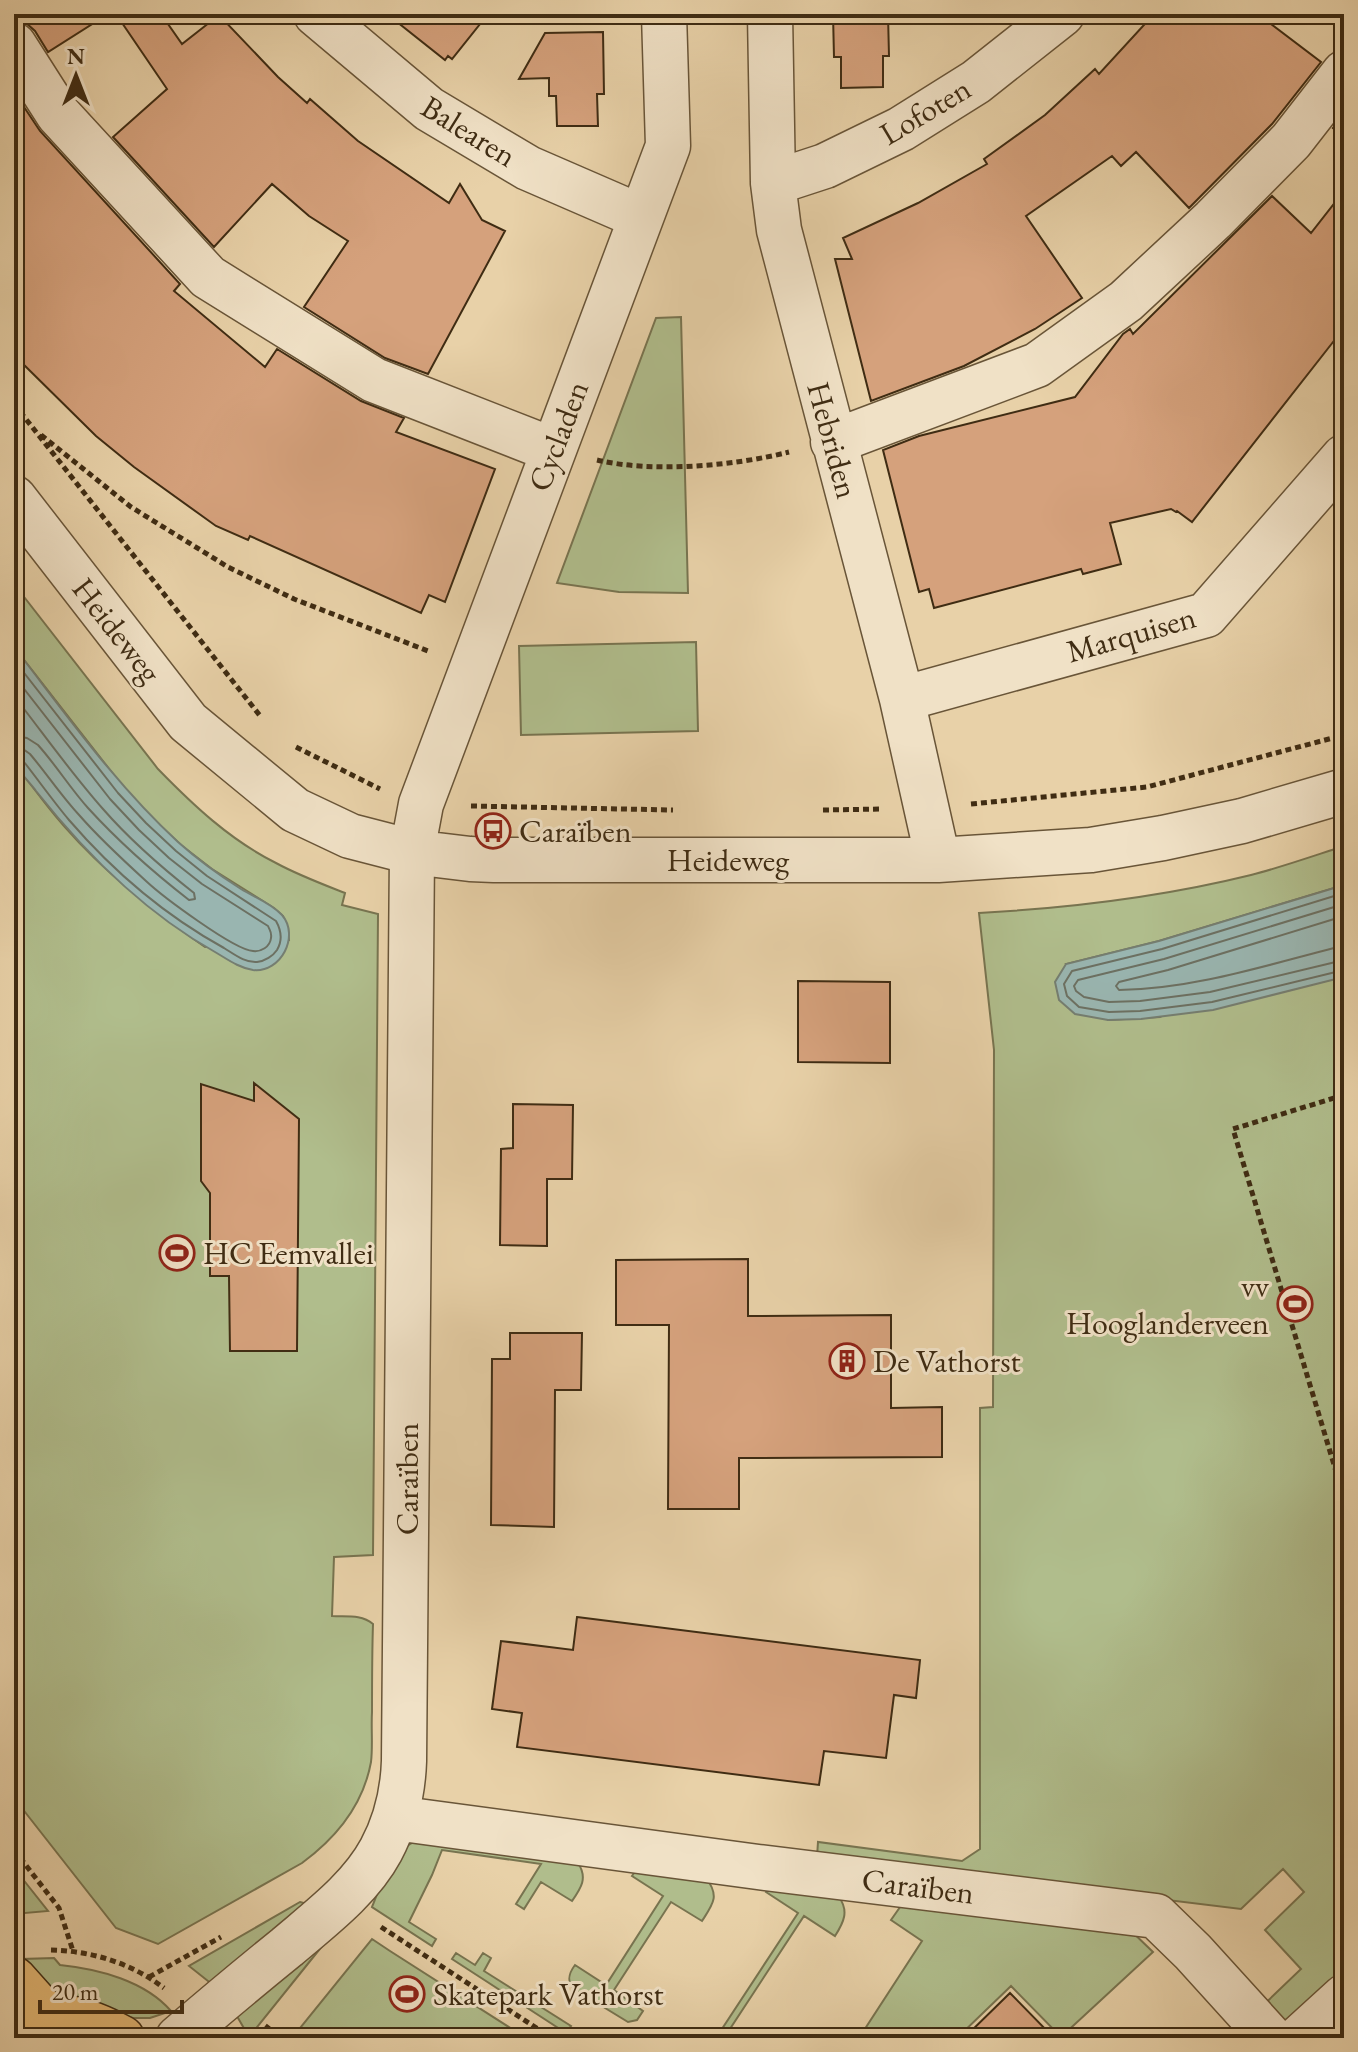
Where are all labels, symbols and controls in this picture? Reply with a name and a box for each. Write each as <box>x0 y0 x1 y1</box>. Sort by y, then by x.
north arrow <box>36 36 116 116</box>
text: N <box>67 42 85 71</box>
street label: Lofoten <box>872 67 978 155</box>
street label: Balearen <box>414 85 525 177</box>
street label: Cycladen <box>518 375 598 497</box>
street label: Hebriden <box>797 377 869 503</box>
street label: Heideweg <box>63 569 172 692</box>
street label: Marquisen <box>1061 595 1201 672</box>
place label: Caraïben <box>519 810 632 852</box>
bus stop icon: Caraïben <box>474 812 512 850</box>
street label: Heideweg <box>667 839 790 881</box>
place label: HC Eemvallei <box>203 1232 374 1274</box>
sports icon: HC Eemvallei <box>158 1234 196 1272</box>
place label: vv Hooglanderveen <box>1066 1265 1270 1344</box>
sports icon: vv Hooglanderveen <box>1276 1285 1314 1323</box>
place label: De Vathorst <box>873 1340 1021 1382</box>
building icon: De Vathorst <box>828 1342 866 1380</box>
street label: Caraïben <box>386 1423 428 1535</box>
street label: Caraïben <box>860 1858 977 1914</box>
scale bar <box>40 1964 182 2014</box>
place label: Skatepark Vathorst <box>433 1973 664 2015</box>
sports icon: Skatepark Vathorst <box>388 1975 426 2013</box>
text: 20 m <box>52 1976 99 2007</box>

